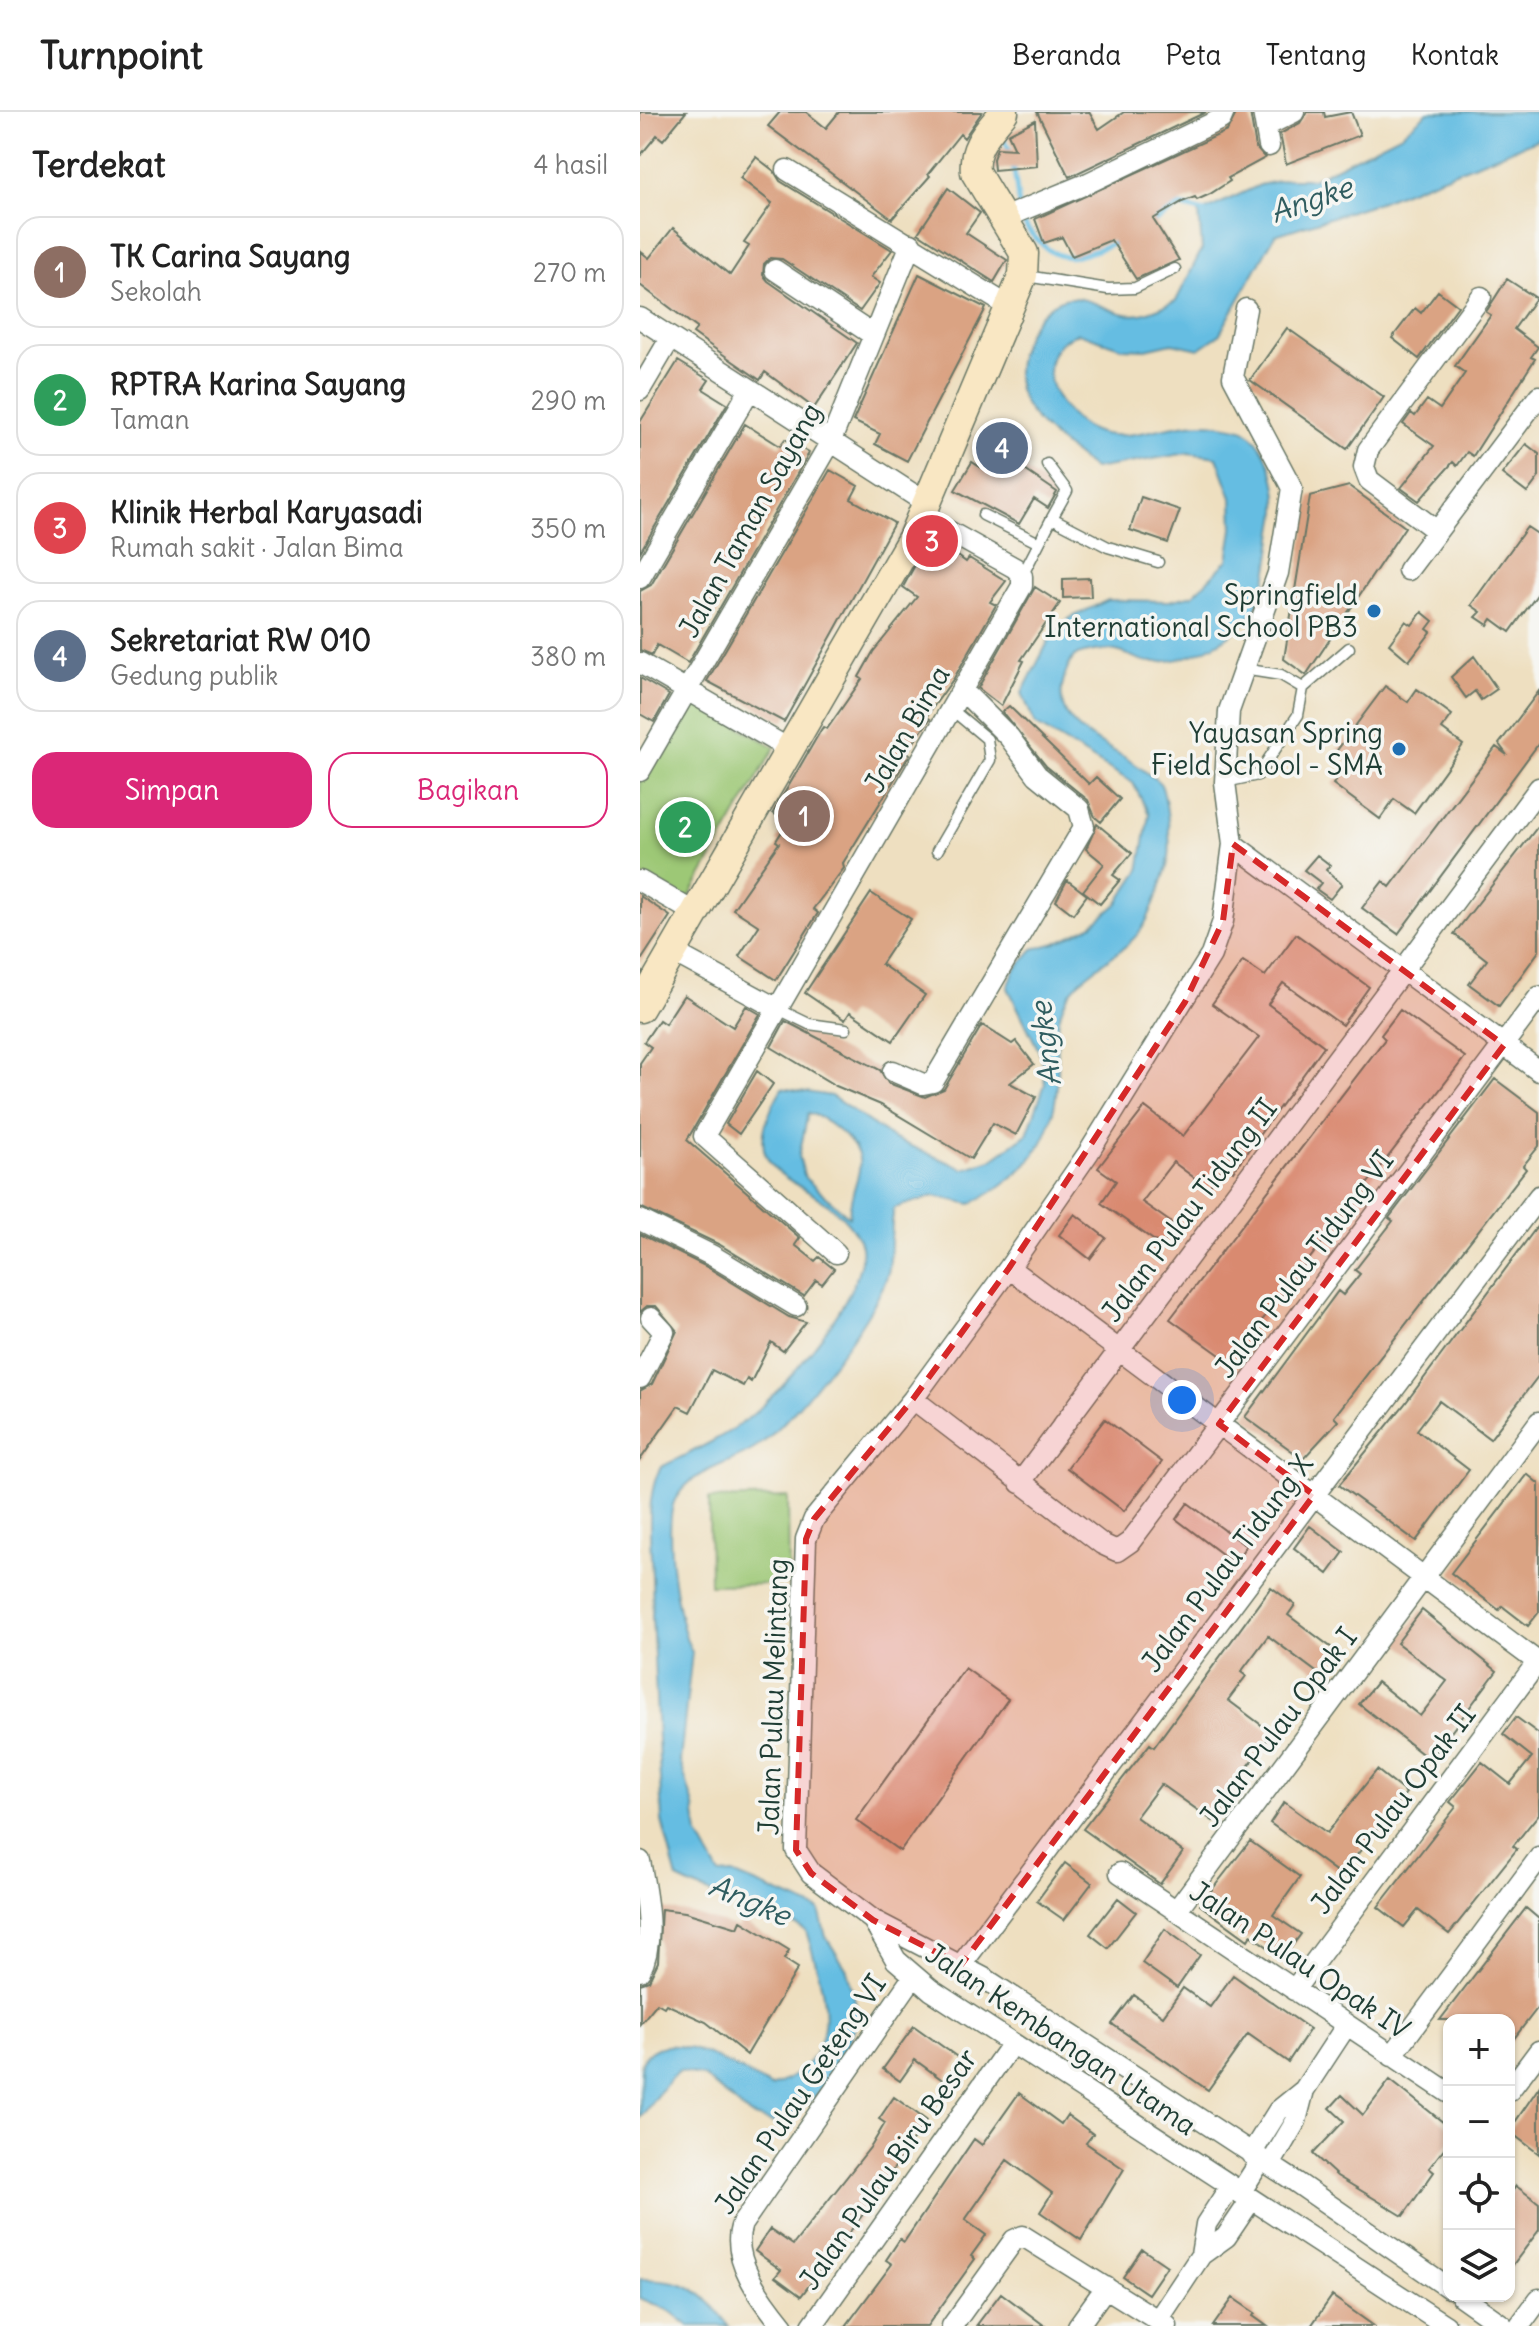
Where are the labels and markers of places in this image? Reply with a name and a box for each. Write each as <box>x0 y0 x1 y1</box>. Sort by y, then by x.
pin: 4 <box>976 418 1028 478</box>
pin: 3 <box>906 511 958 571</box>
place label: Springfield International School PB3 <box>1044 577 1358 645</box>
marker: Springfield International School PB3 <box>1365 602 1383 620</box>
place label: Yayasan Spring Field School - SMA <box>1151 715 1383 783</box>
marker: Yayasan Spring Field School - SMA <box>1390 740 1408 758</box>
pin: 1 <box>778 786 830 846</box>
pin: 2 <box>659 797 711 857</box>

